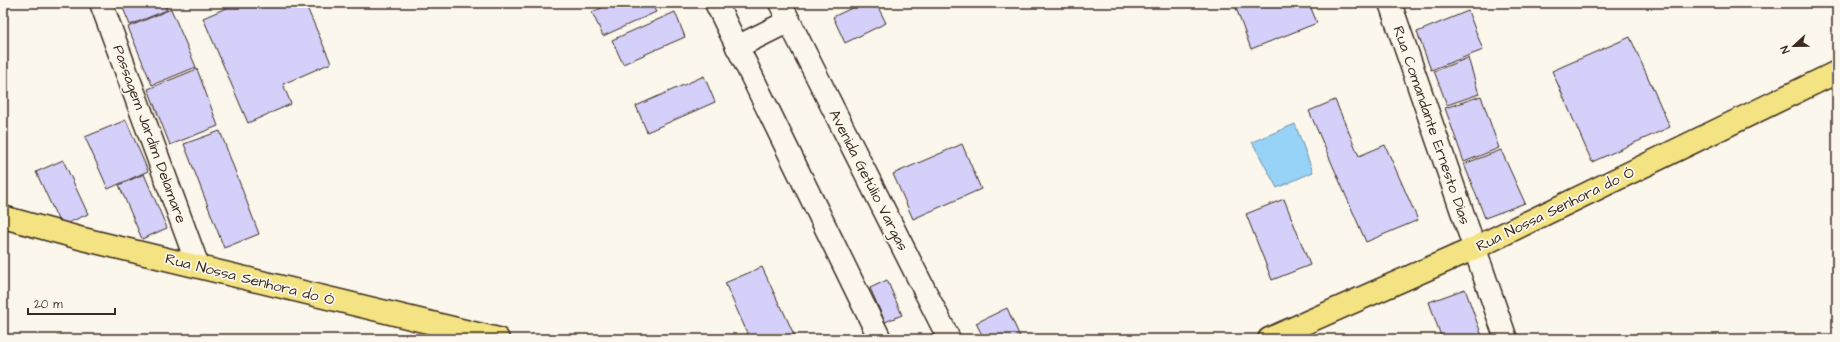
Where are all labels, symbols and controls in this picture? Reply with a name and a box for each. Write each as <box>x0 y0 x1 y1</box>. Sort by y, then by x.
street label: Rua Comandante Ernesto Dias <box>1388 23 1476 228</box>
north arrow <box>1774 26 1814 66</box>
street label: Passagem Jardim Delamare <box>106 42 192 227</box>
text: N <box>1777 43 1793 56</box>
street label: Avenida Getúlio Vargas <box>823 106 914 255</box>
street label: Rua Nossa Senhora do Ó <box>1473 162 1638 257</box>
street label: Rua Nossa Senhora do Ó <box>163 248 337 311</box>
scale bar <box>28 290 115 316</box>
text: 20 m <box>34 296 63 313</box>

